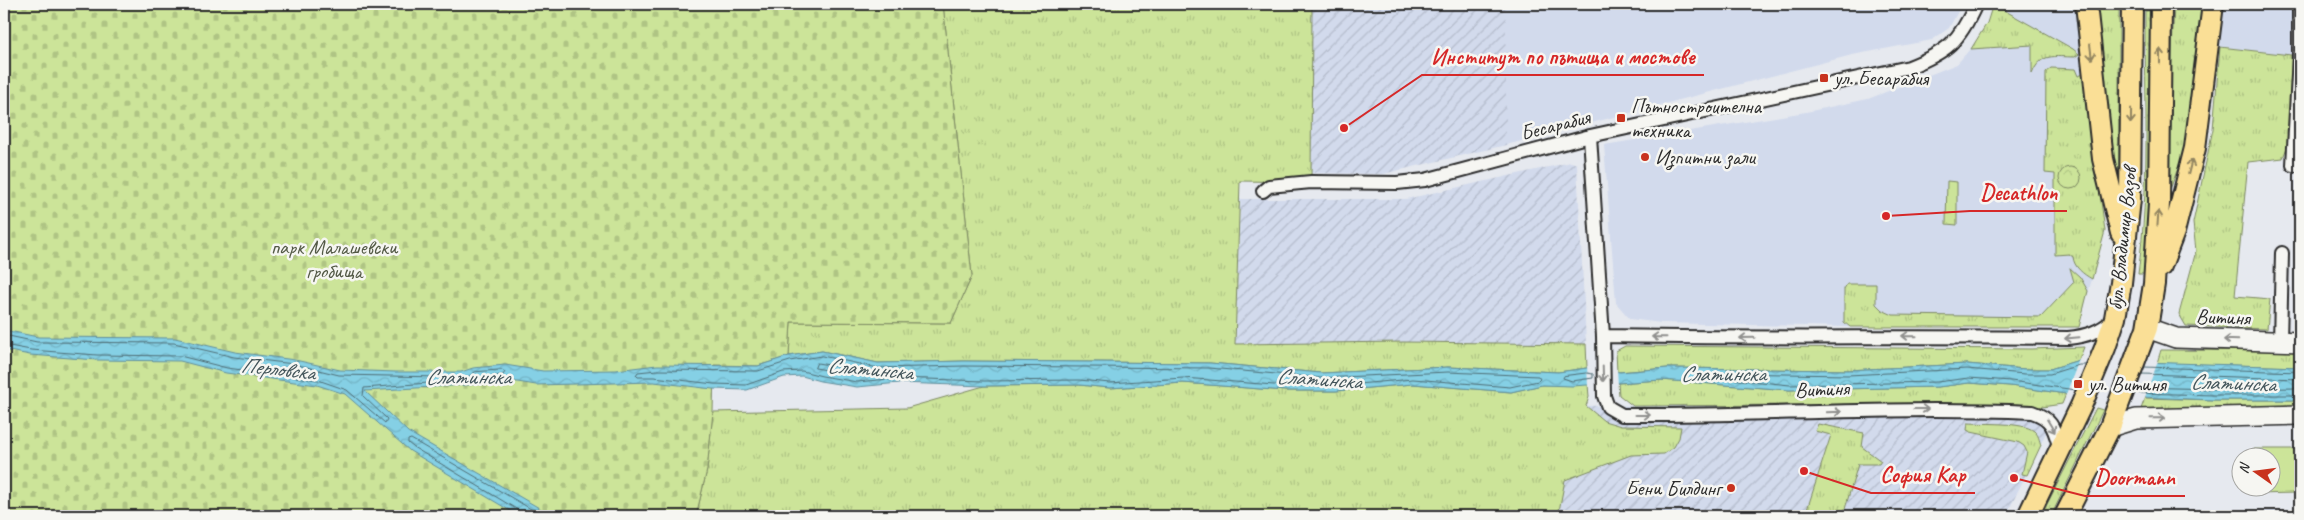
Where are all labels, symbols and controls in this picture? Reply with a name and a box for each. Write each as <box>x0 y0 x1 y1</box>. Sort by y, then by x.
callout: Институт по пътища и мостове <box>1422 38 1704 75</box>
text: Институт по пътища и мостове <box>1431 43 1697 71</box>
one-way arrow <box>2086 44 2096 60</box>
one-way arrow <box>2155 48 2165 64</box>
place label: ул. Бесарабия <box>1832 65 1929 91</box>
marker: ул. Бесарабия <box>1818 72 1830 84</box>
place label: Пътностроителна техника <box>1631 93 1762 143</box>
street label: Бесарабия <box>1518 104 1594 146</box>
one-way arrow <box>2126 108 2136 124</box>
marker: Пътностроителна техника <box>1615 112 1627 124</box>
place label: Изпитни зали <box>1655 144 1756 171</box>
marker: Изпитни зали <box>1639 151 1651 163</box>
one-way arrow <box>2186 160 2195 176</box>
street label: бул. Владимир Вазов <box>2102 162 2143 312</box>
callout: Decathlon <box>1970 174 2067 211</box>
text: Decathlon <box>1981 179 2058 207</box>
one-way arrow <box>2153 210 2163 226</box>
park label: парк Малашевски гробища <box>271 234 399 284</box>
street label: Витиня <box>2195 303 2252 331</box>
one-way arrow <box>1901 331 1918 341</box>
one-way arrow <box>1651 332 1668 342</box>
one-way arrow <box>1739 333 1755 343</box>
one-way arrow <box>2064 333 2080 342</box>
one-way arrow <box>2224 335 2240 345</box>
water label: Перловска <box>240 351 319 387</box>
water label: Слатинска <box>826 351 917 387</box>
water label: Слатинска <box>1680 360 1769 388</box>
water label: Слатинска <box>1275 362 1365 396</box>
water label: Слатинска <box>425 363 514 391</box>
one-way arrow <box>1598 365 1608 381</box>
water label: Слатинска <box>2190 368 2279 399</box>
place label: ул. Витиня <box>2086 371 2168 397</box>
street label: Витиня <box>1794 375 1851 403</box>
marker: ул. Витиня <box>2072 378 2084 390</box>
one-way arrow <box>1912 404 1929 414</box>
one-way arrow <box>1826 407 1842 416</box>
one-way arrow <box>1634 410 1650 420</box>
one-way arrow <box>2149 414 2165 423</box>
one-way arrow <box>2046 418 2056 433</box>
north arrow <box>2232 448 2282 498</box>
callout: София Кар <box>1871 456 1975 493</box>
callout: Doormann <box>2085 459 2185 496</box>
text: N <box>2235 460 2254 475</box>
text: София Кар <box>1880 461 1968 489</box>
text: Doormann <box>2095 464 2176 492</box>
place label: Бени Билдинг <box>1626 475 1724 501</box>
marker: Бени Билдинг <box>1725 482 1737 494</box>

